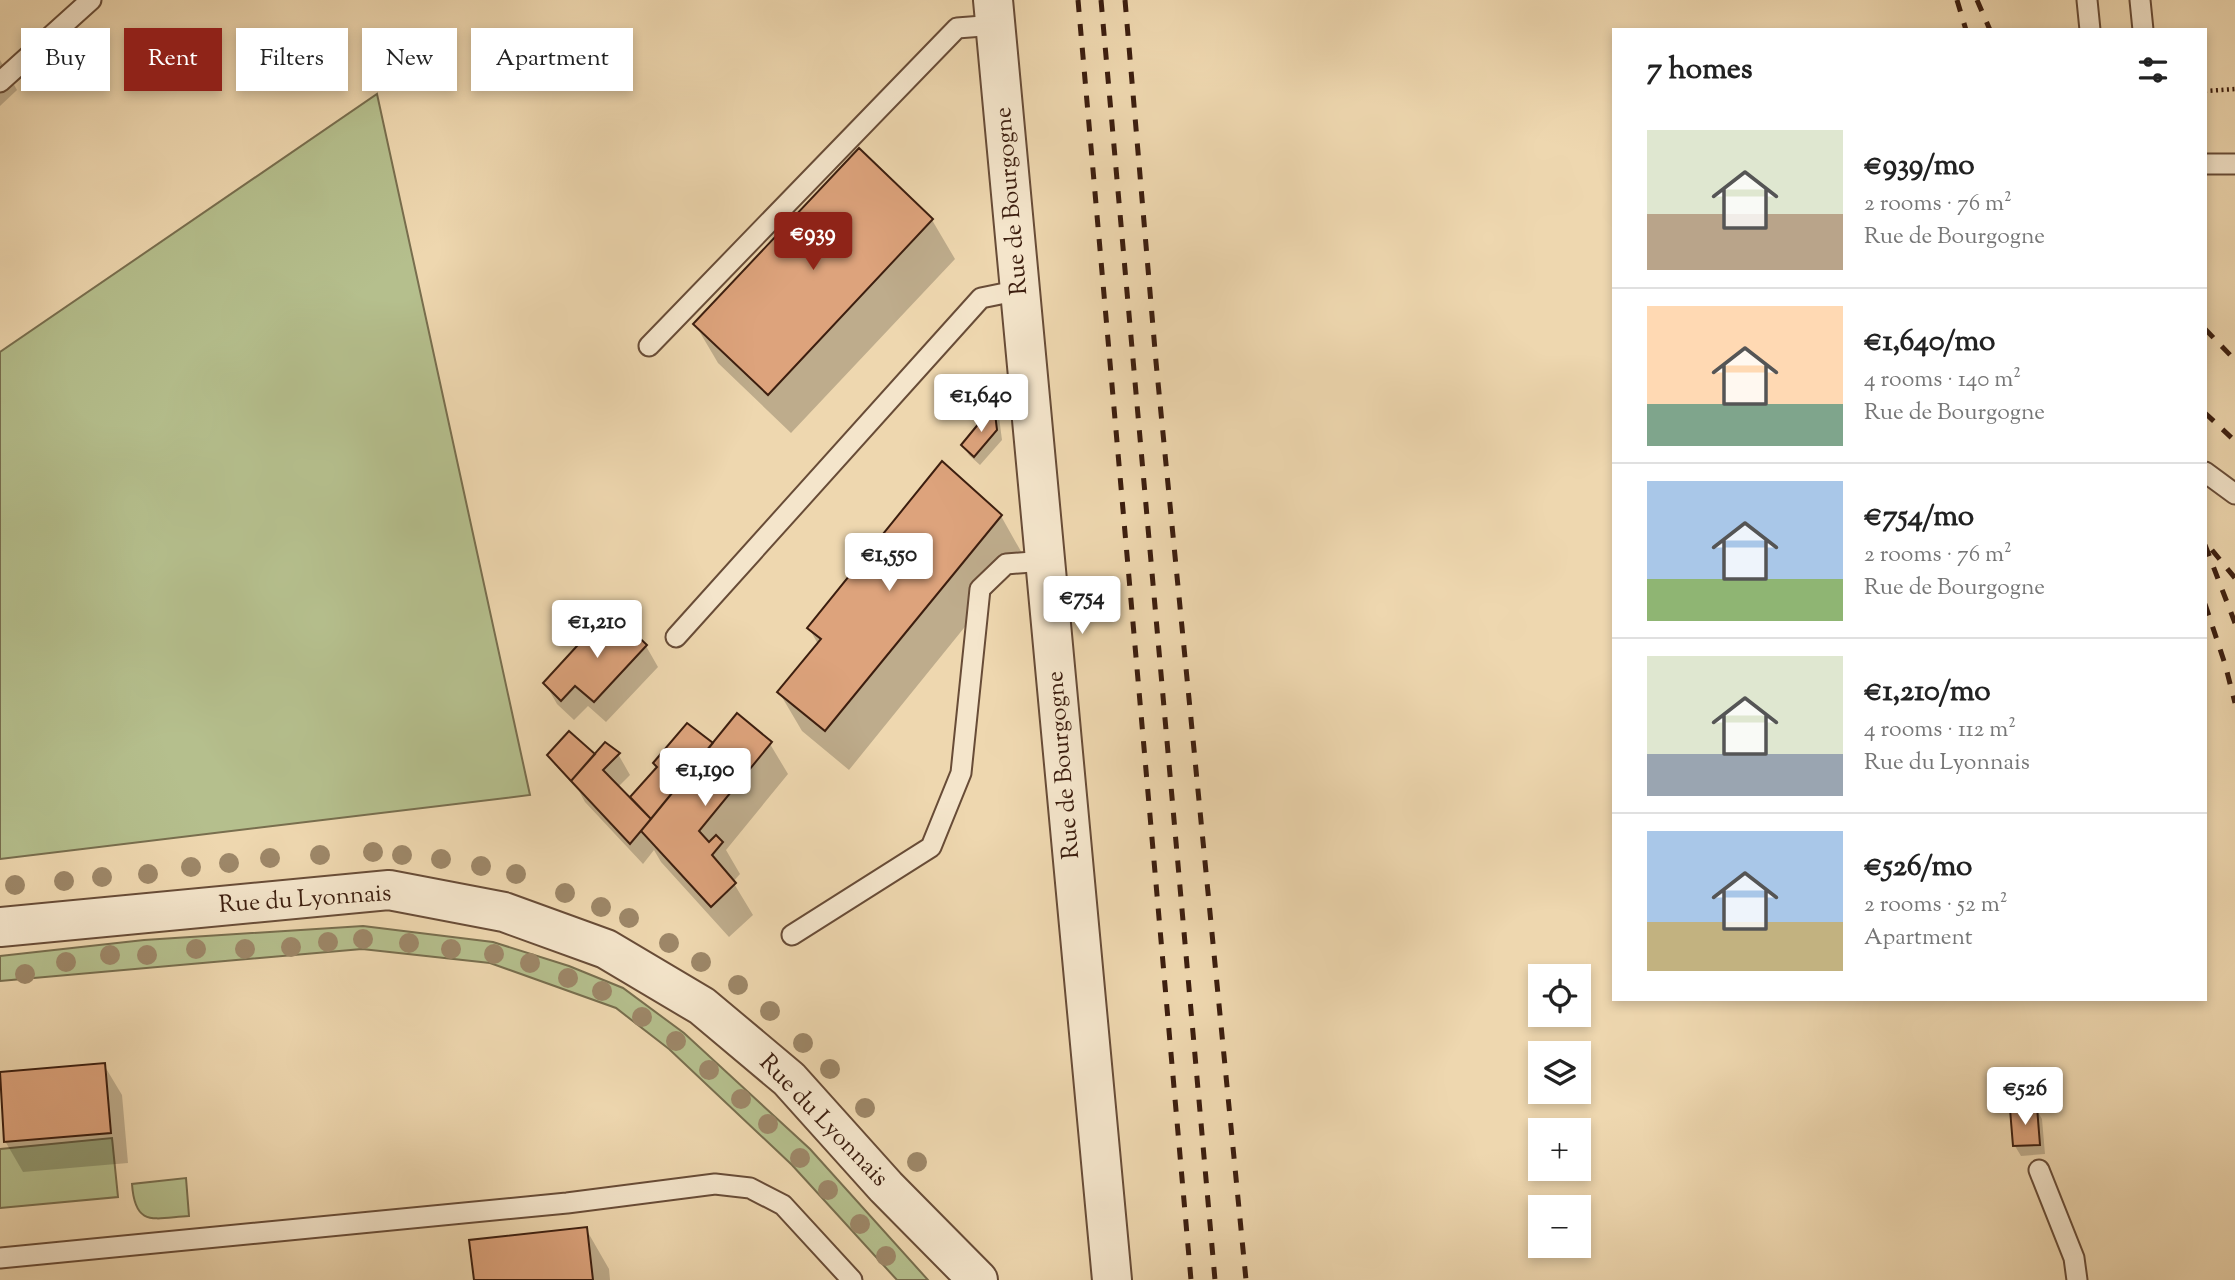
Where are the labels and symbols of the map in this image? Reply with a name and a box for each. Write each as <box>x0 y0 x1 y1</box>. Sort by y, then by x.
street label: Rue de Bourgogne <box>987 105 1037 297</box>
pin: €939 <box>772 212 854 272</box>
pin: €1,640 <box>924 374 1038 434</box>
pin: €1,550 <box>832 534 946 593</box>
pin: €754 <box>1041 576 1123 636</box>
pin: €1,210 <box>540 600 654 660</box>
street label: Rue de Bourgogne <box>1039 669 1089 861</box>
pin: €1,190 <box>648 748 762 808</box>
street label: Rue du Lyonnais <box>218 877 392 923</box>
street label: Rue du Lyonnais <box>751 1047 895 1195</box>
pin: €526 <box>1984 1068 2066 1127</box>

